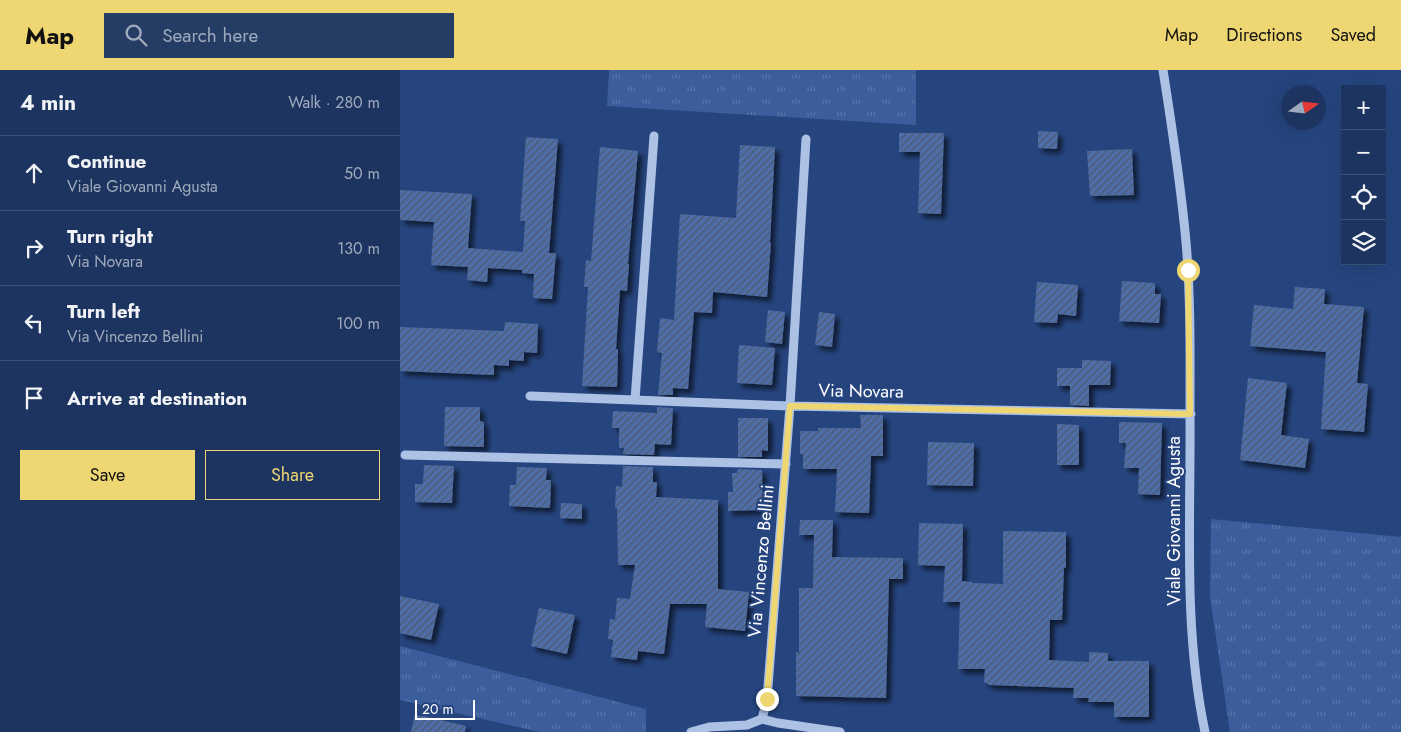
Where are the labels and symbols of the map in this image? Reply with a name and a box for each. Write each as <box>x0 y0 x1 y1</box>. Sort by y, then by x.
north arrow <box>1281 85 1326 130</box>
route start <box>1177 259 1200 282</box>
street label: Via Novara <box>818 377 904 405</box>
street label: Viale Giovanni Agusta <box>1161 436 1187 606</box>
street label: Via Vincenzo Bellini <box>741 483 781 639</box>
route end <box>756 688 779 711</box>
scale bar <box>415 697 475 720</box>

